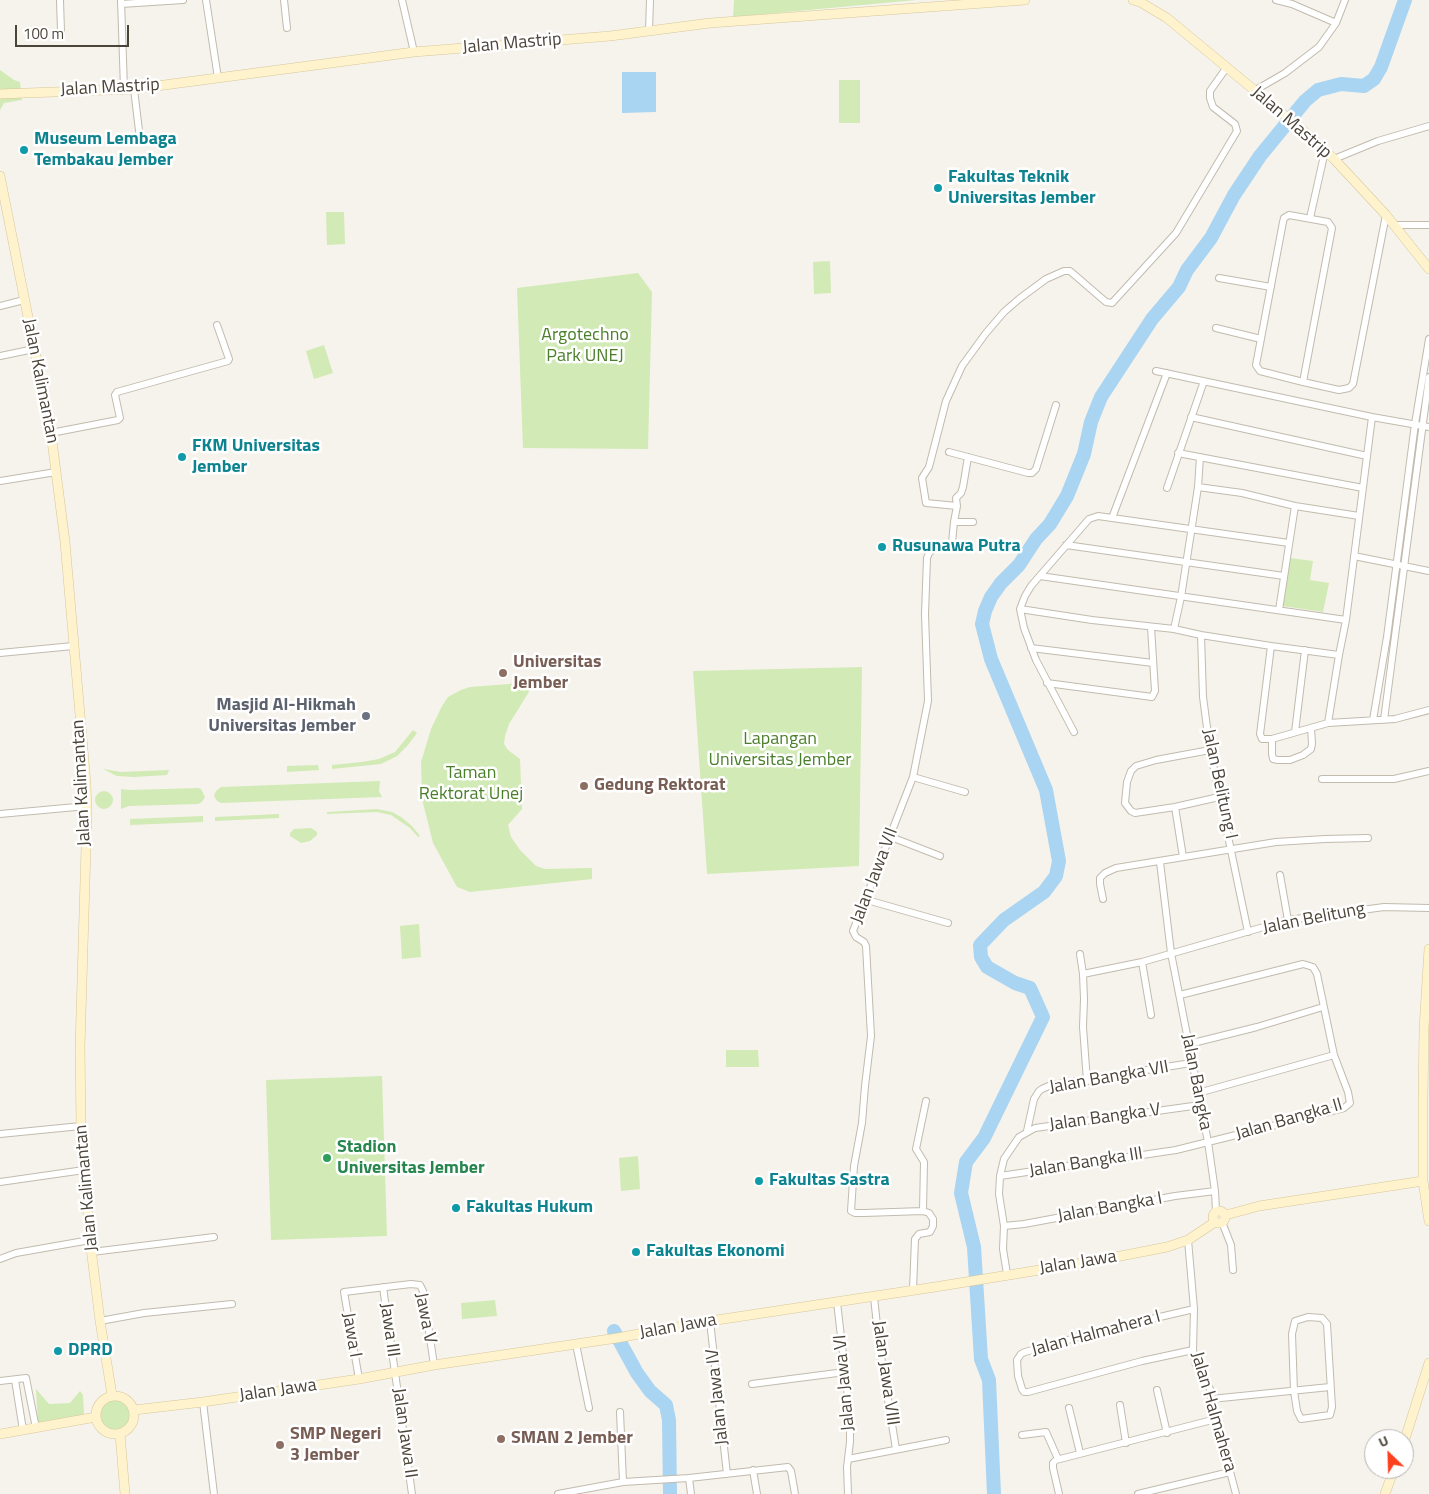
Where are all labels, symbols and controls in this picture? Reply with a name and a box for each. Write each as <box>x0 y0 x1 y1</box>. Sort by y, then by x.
scale bar <box>18 15 131 47</box>
text: 100 m <box>23 22 64 45</box>
street label: Jalan Mastrip <box>461 29 563 59</box>
street label: Jalan Mastrip <box>60 75 160 101</box>
street label: Jalan Mastrip <box>1246 82 1336 164</box>
place label: Museum Lembaga Tembakau Jember <box>34 129 177 172</box>
marker: Museum Lembaga Tembakau Jember <box>18 144 30 156</box>
place label: Fakultas Teknik Universitas Jember <box>948 167 1096 210</box>
marker: Fakultas Teknik Universitas Jember <box>932 182 944 194</box>
street label: Jalan Kalimantan <box>17 317 63 445</box>
park label: Argotechno Park UNEJ <box>541 325 629 368</box>
place label: FKM Universitas Jember <box>192 436 320 478</box>
marker: FKM Universitas Jember <box>176 451 188 463</box>
place label: Rusunawa Putra <box>892 536 1021 558</box>
marker: Rusunawa Putra <box>876 541 888 553</box>
place label: Universitas Jember <box>513 652 601 694</box>
marker: Universitas Jember <box>497 667 509 679</box>
place label: Masjid Al-Hikmah Universitas Jember <box>208 695 356 738</box>
marker: Masjid Al-Hikmah Universitas Jember <box>360 710 372 722</box>
street label: Jalan Kalimantan <box>68 719 96 847</box>
street label: Jalan Belitung I <box>1197 727 1241 841</box>
park label: Lapangan Universitas Jember <box>708 729 852 772</box>
park label: Taman Rektorat Unej <box>419 763 523 806</box>
place label: Gedung Rektorat <box>594 775 726 797</box>
marker: Gedung Rektorat <box>578 780 590 792</box>
street label: Jalan Jawa VII <box>847 825 903 927</box>
street label: Jalan Belitung <box>1261 898 1367 940</box>
street label: Jalan Bangka <box>1176 1032 1216 1132</box>
street label: Jalan Bangka VII <box>1048 1057 1170 1099</box>
street label: Jalan Bangka II <box>1233 1094 1345 1146</box>
street label: Jalan Bangka V <box>1048 1100 1162 1136</box>
street label: Jalan Kalimantan <box>71 1124 103 1252</box>
place label: Stadion Universitas Jember <box>337 1137 485 1180</box>
street label: Jalan Bangka III <box>1028 1143 1144 1183</box>
marker: Stadion Universitas Jember <box>321 1152 333 1164</box>
place label: Fakultas Sastra <box>769 1170 890 1192</box>
marker: Fakultas Sastra <box>753 1175 765 1187</box>
street label: Jalan Bangka I <box>1056 1188 1164 1228</box>
place label: Fakultas Hukum <box>466 1197 593 1219</box>
marker: Fakultas Hukum <box>450 1202 462 1214</box>
place label: Fakultas Ekonomi <box>646 1241 785 1263</box>
marker: Fakultas Ekonomi <box>630 1246 642 1258</box>
street label: Jalan Jawa <box>1038 1246 1118 1280</box>
street label: Jawa V <box>410 1291 440 1345</box>
street label: Jawa III <box>375 1302 403 1358</box>
street label: Jalan Halmahera I <box>1029 1306 1163 1362</box>
street label: Jalan Jawa <box>638 1310 718 1344</box>
street label: Jawa I <box>336 1311 366 1359</box>
street label: Jalan Jawa VIII <box>867 1319 903 1427</box>
street label: Jalan Jawa VI <box>830 1334 860 1432</box>
place label: DPRD <box>68 1340 113 1362</box>
marker: DPRD <box>52 1345 64 1357</box>
street label: Jalan Jawa IV <box>702 1348 734 1446</box>
street label: Jalan Halmahera <box>1185 1349 1241 1475</box>
street label: Jalan Jawa <box>238 1375 318 1407</box>
street label: Jalan Jawa II <box>387 1387 421 1479</box>
place label: SMP Negeri 3 Jember <box>290 1424 381 1466</box>
place label: SMAN 2 Jember <box>511 1428 633 1450</box>
north arrow <box>1364 1429 1414 1479</box>
text: U <box>1375 1429 1392 1452</box>
marker: SMAN 2 Jember <box>495 1433 507 1445</box>
marker: SMP Negeri 3 Jember <box>274 1439 286 1451</box>

